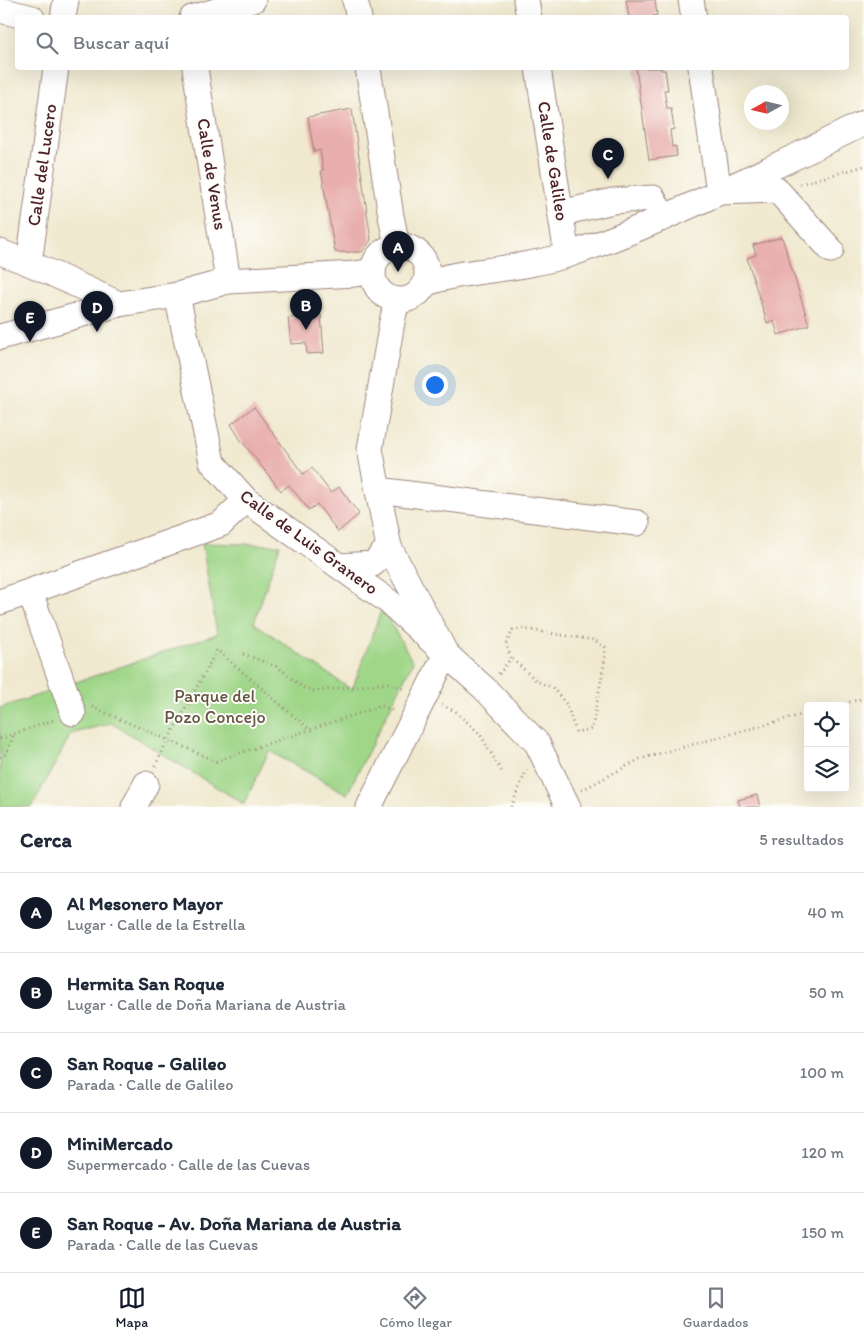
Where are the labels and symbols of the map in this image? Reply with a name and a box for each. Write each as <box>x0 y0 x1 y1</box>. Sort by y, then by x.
north arrow <box>744 85 789 130</box>
street label: Calle de Galileo <box>533 100 573 222</box>
street label: Calle del Lucero <box>23 102 61 228</box>
street label: Calle de Venus <box>192 117 232 231</box>
pin: C <box>592 138 624 179</box>
pin: A <box>382 231 414 272</box>
pin: B <box>290 289 322 330</box>
pin: D <box>81 291 113 332</box>
pin: E <box>14 301 46 342</box>
your location <box>422 372 448 398</box>
street label: Calle de Luis Granero <box>236 484 382 600</box>
park label: Parque del Pozo Concejo <box>164 685 266 728</box>

